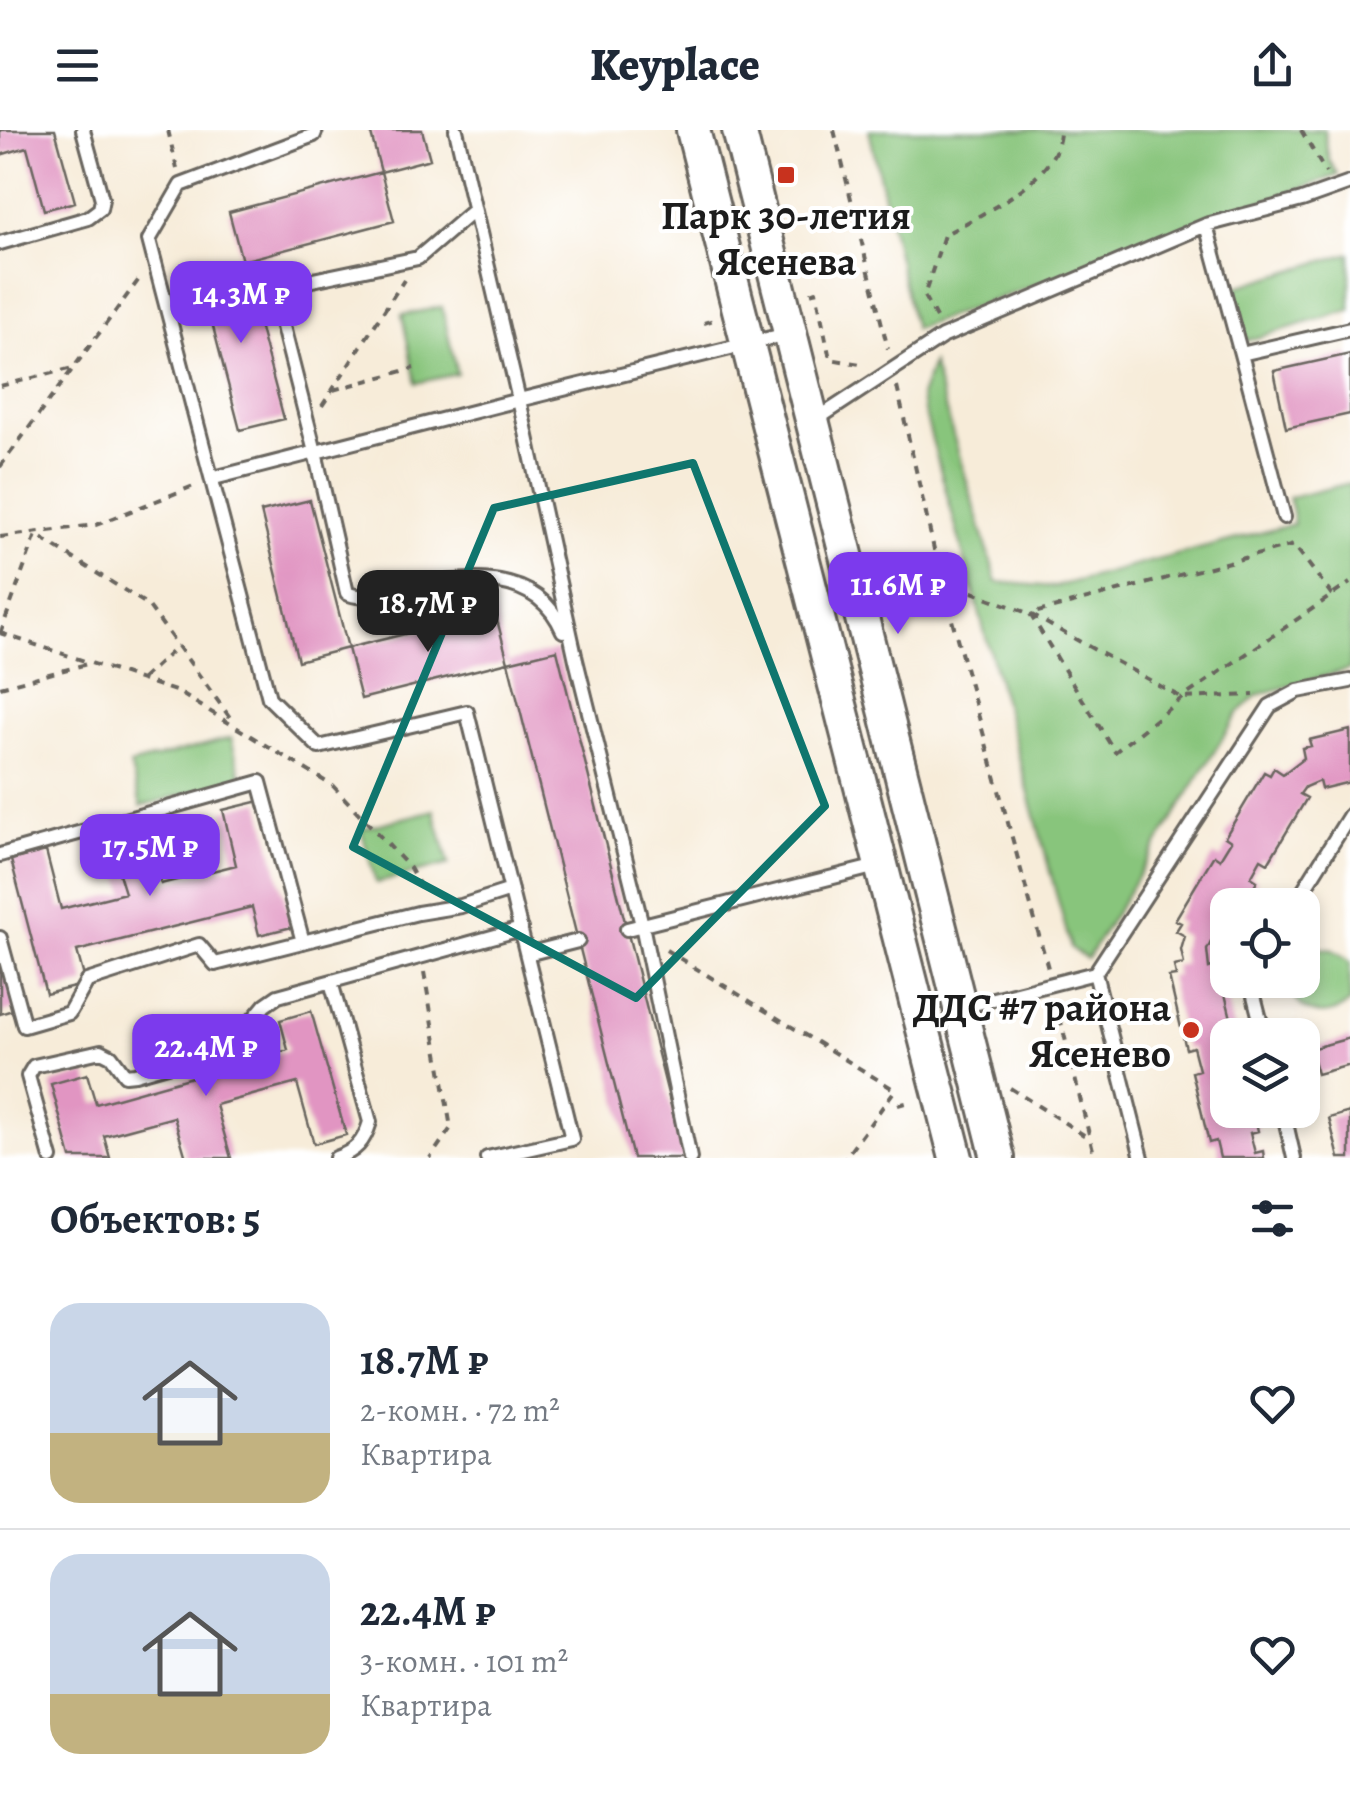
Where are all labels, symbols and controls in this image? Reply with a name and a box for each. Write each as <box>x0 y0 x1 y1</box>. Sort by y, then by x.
text: Keyplace <box>590 34 760 96</box>
icon: menu <box>50 38 105 93</box>
icon: share <box>1245 38 1300 93</box>
marker: Парк 30-летия Ясенева <box>775 164 797 186</box>
place label: Парк 30-летия Ясенева <box>661 188 911 289</box>
pin: 14.3M ₽ <box>149 261 333 346</box>
text: 14.3M ₽ <box>192 271 290 315</box>
pin: 11.6M ₽ <box>806 552 990 637</box>
text: 11.6M ₽ <box>850 562 946 606</box>
pin: 18.7M ₽ <box>336 570 520 655</box>
text: 18.7M ₽ <box>379 580 477 624</box>
pin: 17.5M ₽ <box>58 814 242 899</box>
text: 17.5M ₽ <box>102 824 198 868</box>
map controls <box>1210 888 1320 1128</box>
button: locate <box>1210 888 1320 998</box>
place label: ДДС #7 района Ясенево <box>913 980 1171 1081</box>
pin: 22.4M ₽ <box>114 1014 298 1099</box>
button: layers <box>1210 1018 1320 1128</box>
marker: ДДС #7 района Ясенево <box>1180 1019 1202 1041</box>
text: 22.4M ₽ <box>154 1024 258 1068</box>
text: Объектов: 5 <box>50 1190 261 1247</box>
icon: filters <box>1245 1191 1300 1246</box>
text: 18.7M ₽ <box>360 1331 489 1388</box>
icon: home <box>130 1343 250 1463</box>
icon: heart <box>1245 1376 1300 1431</box>
text: 2-комн. · 72 m² <box>360 1388 560 1432</box>
text: Квартира <box>360 1432 492 1476</box>
text: 22.4M ₽ <box>360 1582 496 1639</box>
icon: home <box>130 1594 250 1714</box>
icon: heart <box>1245 1627 1300 1682</box>
text: 3-комн. · 101 m² <box>360 1639 568 1683</box>
text: Квартира <box>360 1683 492 1727</box>

